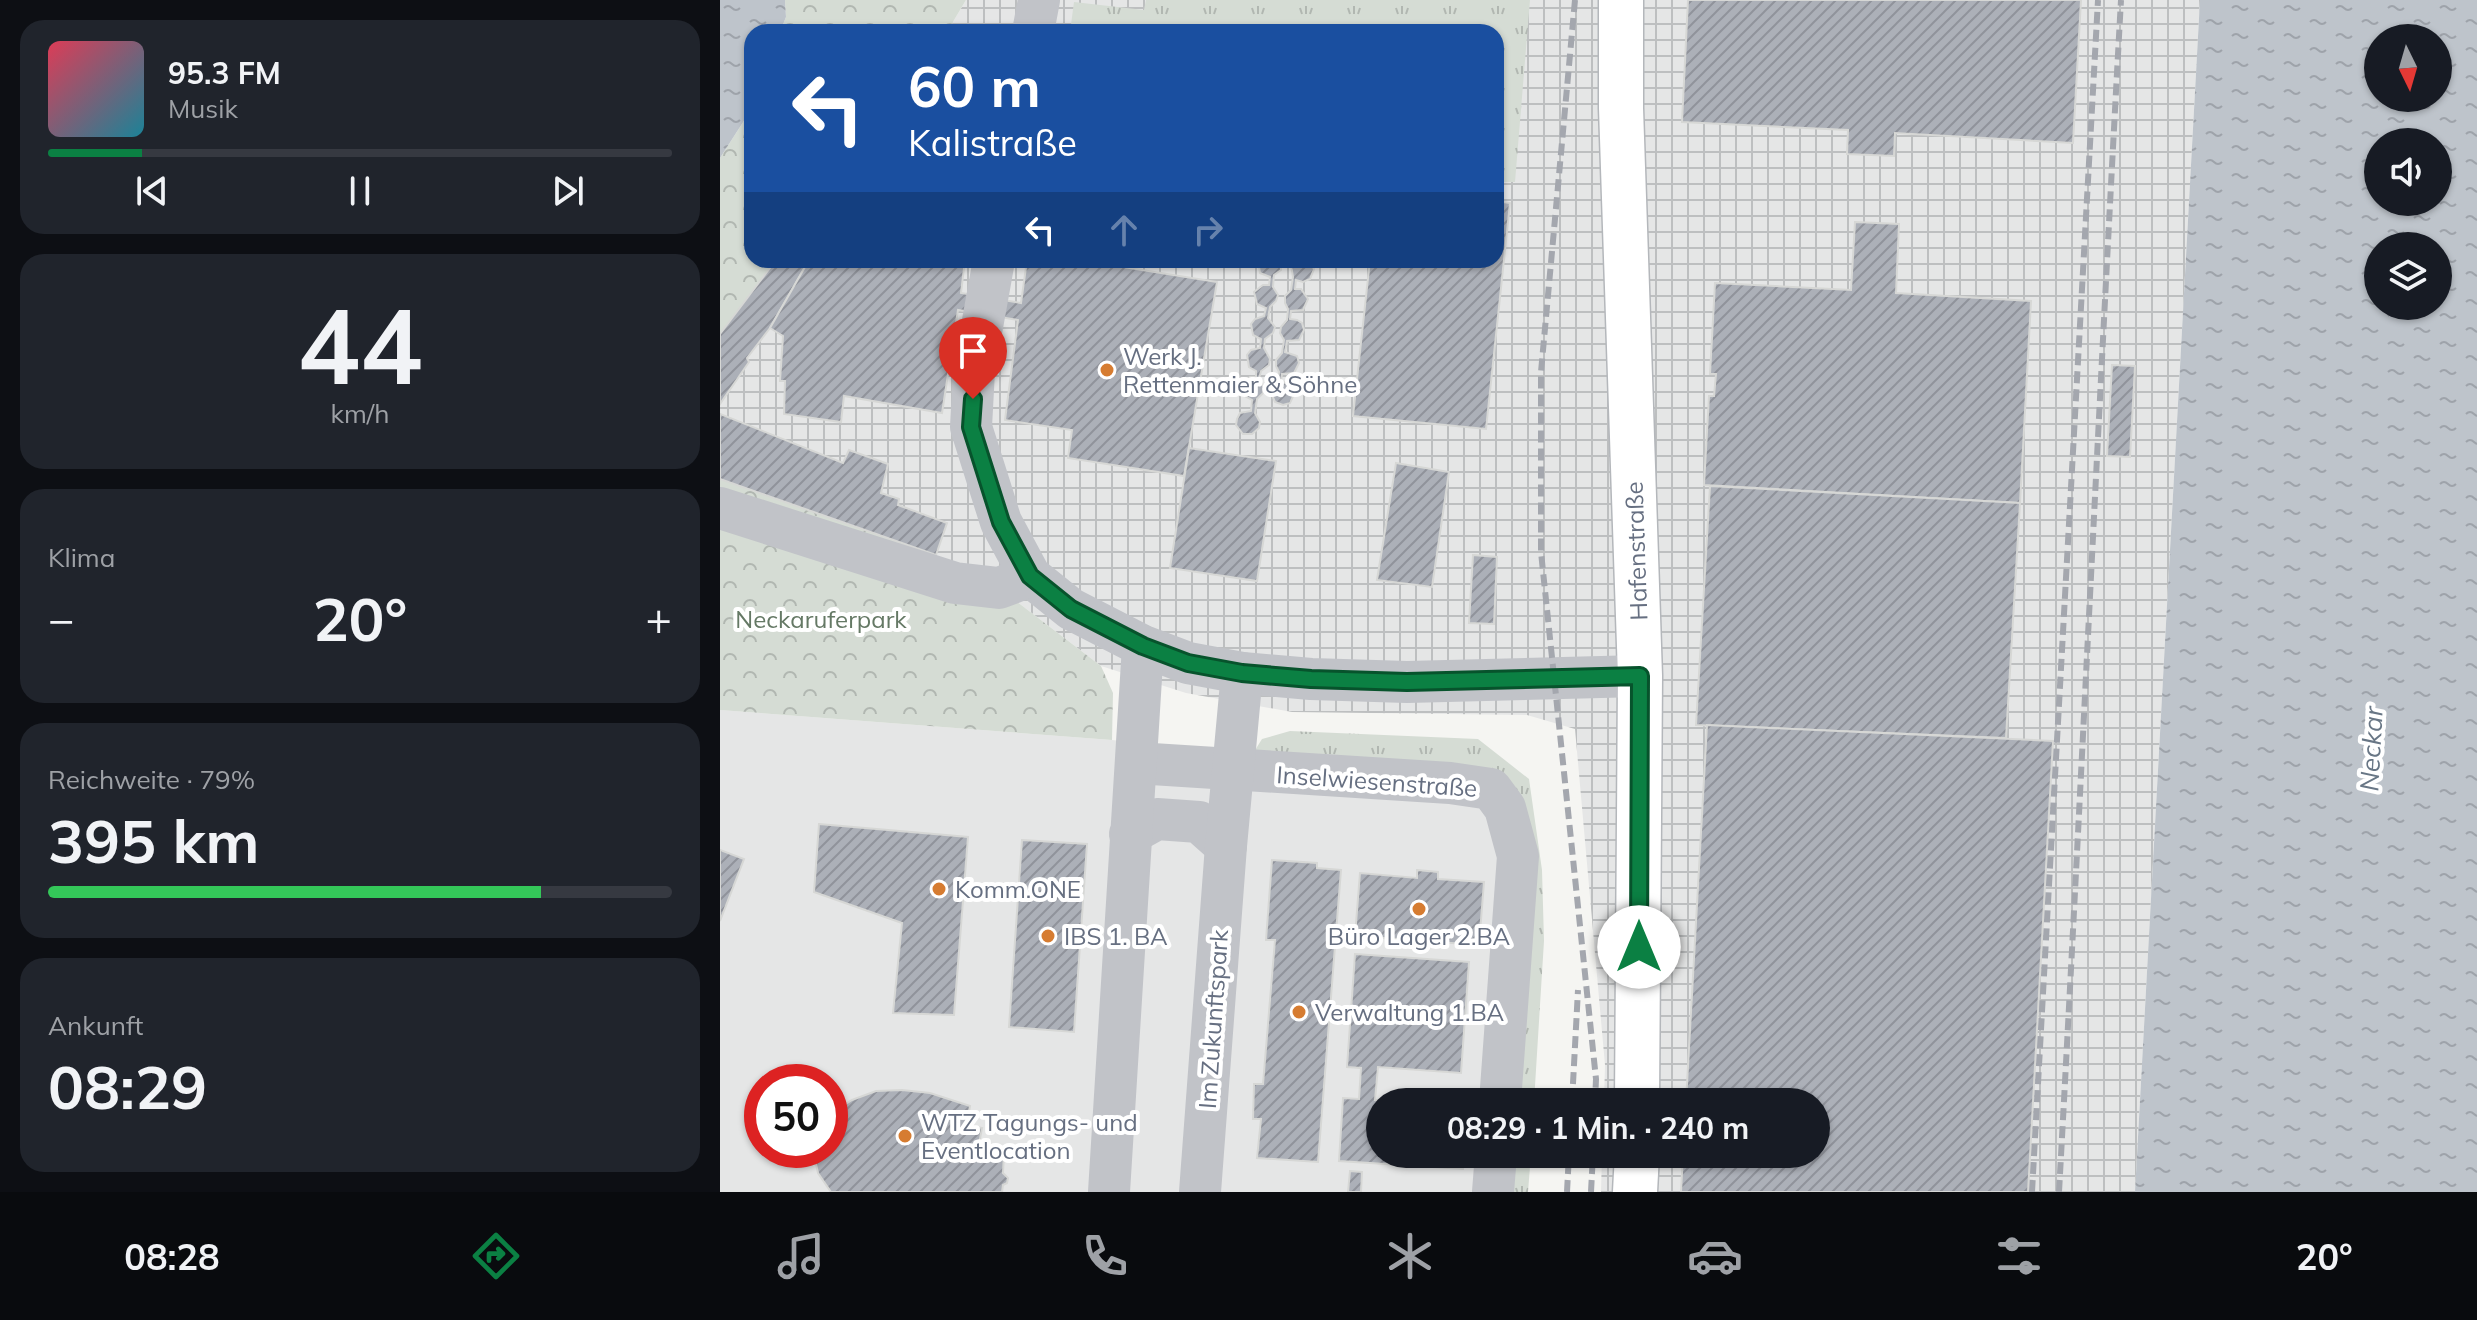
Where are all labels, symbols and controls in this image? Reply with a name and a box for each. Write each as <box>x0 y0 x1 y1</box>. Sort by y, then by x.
north arrow <box>2364 24 2452 112</box>
map controls <box>2364 24 2452 320</box>
text: 60 m <box>908 51 1041 121</box>
text: 95.3 FM <box>168 54 281 92</box>
icon: left <box>776 56 880 160</box>
text: Musik <box>168 92 238 125</box>
text: Kalistraße <box>908 120 1077 165</box>
button: sound <box>2364 128 2452 216</box>
icon: previous <box>130 169 174 213</box>
icon: pause <box>338 169 382 213</box>
icon: next <box>546 169 590 213</box>
icon: left <box>1018 208 1062 252</box>
icon: ahead <box>1102 208 1146 252</box>
icon: right <box>1186 208 1230 252</box>
button: layers <box>2364 232 2452 320</box>
text: 44 <box>298 279 422 410</box>
pin <box>939 317 1007 399</box>
icon: arrive <box>951 329 995 373</box>
place label: Werk J. Rettenmaier & Söhne <box>1123 341 1357 399</box>
marker: Werk J. Rettenmaier & Söhne <box>1098 361 1116 379</box>
text: km/h <box>331 397 389 430</box>
street label: Hafenstraße <box>1619 481 1653 621</box>
text: Klima <box>48 541 115 574</box>
text: 20° <box>313 581 407 656</box>
text: − <box>48 591 74 646</box>
text: + <box>646 591 672 646</box>
park label: Neckaruferpark <box>735 604 907 634</box>
water label: Neckar <box>2352 704 2390 792</box>
street label: Inselwiesenstraße <box>1276 759 1478 803</box>
text: Reichweite · 79% <box>48 763 255 796</box>
text: 395 km <box>48 803 260 878</box>
place label: Komm.ONE <box>955 874 1081 904</box>
marker: Komm.ONE <box>930 880 948 898</box>
marker: Büro Lager 2.BA <box>1410 900 1428 918</box>
position arrow <box>1597 905 1681 989</box>
place label: IBS 1. BA <box>1064 921 1168 951</box>
place label: Büro Lager 2.BA <box>1328 921 1511 951</box>
marker: IBS 1. BA <box>1039 927 1057 945</box>
street label: Im Zukunftspark <box>1192 928 1234 1110</box>
place label: Verwaltung 1.BA <box>1315 997 1505 1027</box>
marker: Verwaltung 1.BA <box>1290 1003 1308 1021</box>
text: Ankunft <box>48 1009 143 1042</box>
text: 08:29 <box>48 1049 207 1124</box>
speed limit sign: 50 <box>744 1064 848 1168</box>
place label: WTZ Tagungs- und Eventlocation <box>921 1107 1138 1165</box>
text: 08:29 · 1 Min. · 240 m <box>1447 1109 1749 1147</box>
marker: WTZ Tagungs- und Eventlocation <box>896 1127 914 1145</box>
icon: directions <box>468 1228 524 1284</box>
icon: music <box>773 1228 829 1284</box>
icon: phone <box>1077 1228 1133 1284</box>
icon: climate <box>1382 1228 1438 1284</box>
icon: car <box>1687 1228 1743 1284</box>
icon: filters <box>1991 1228 2047 1284</box>
text: 08:28 <box>124 1234 220 1279</box>
text: 20° <box>2296 1234 2353 1279</box>

